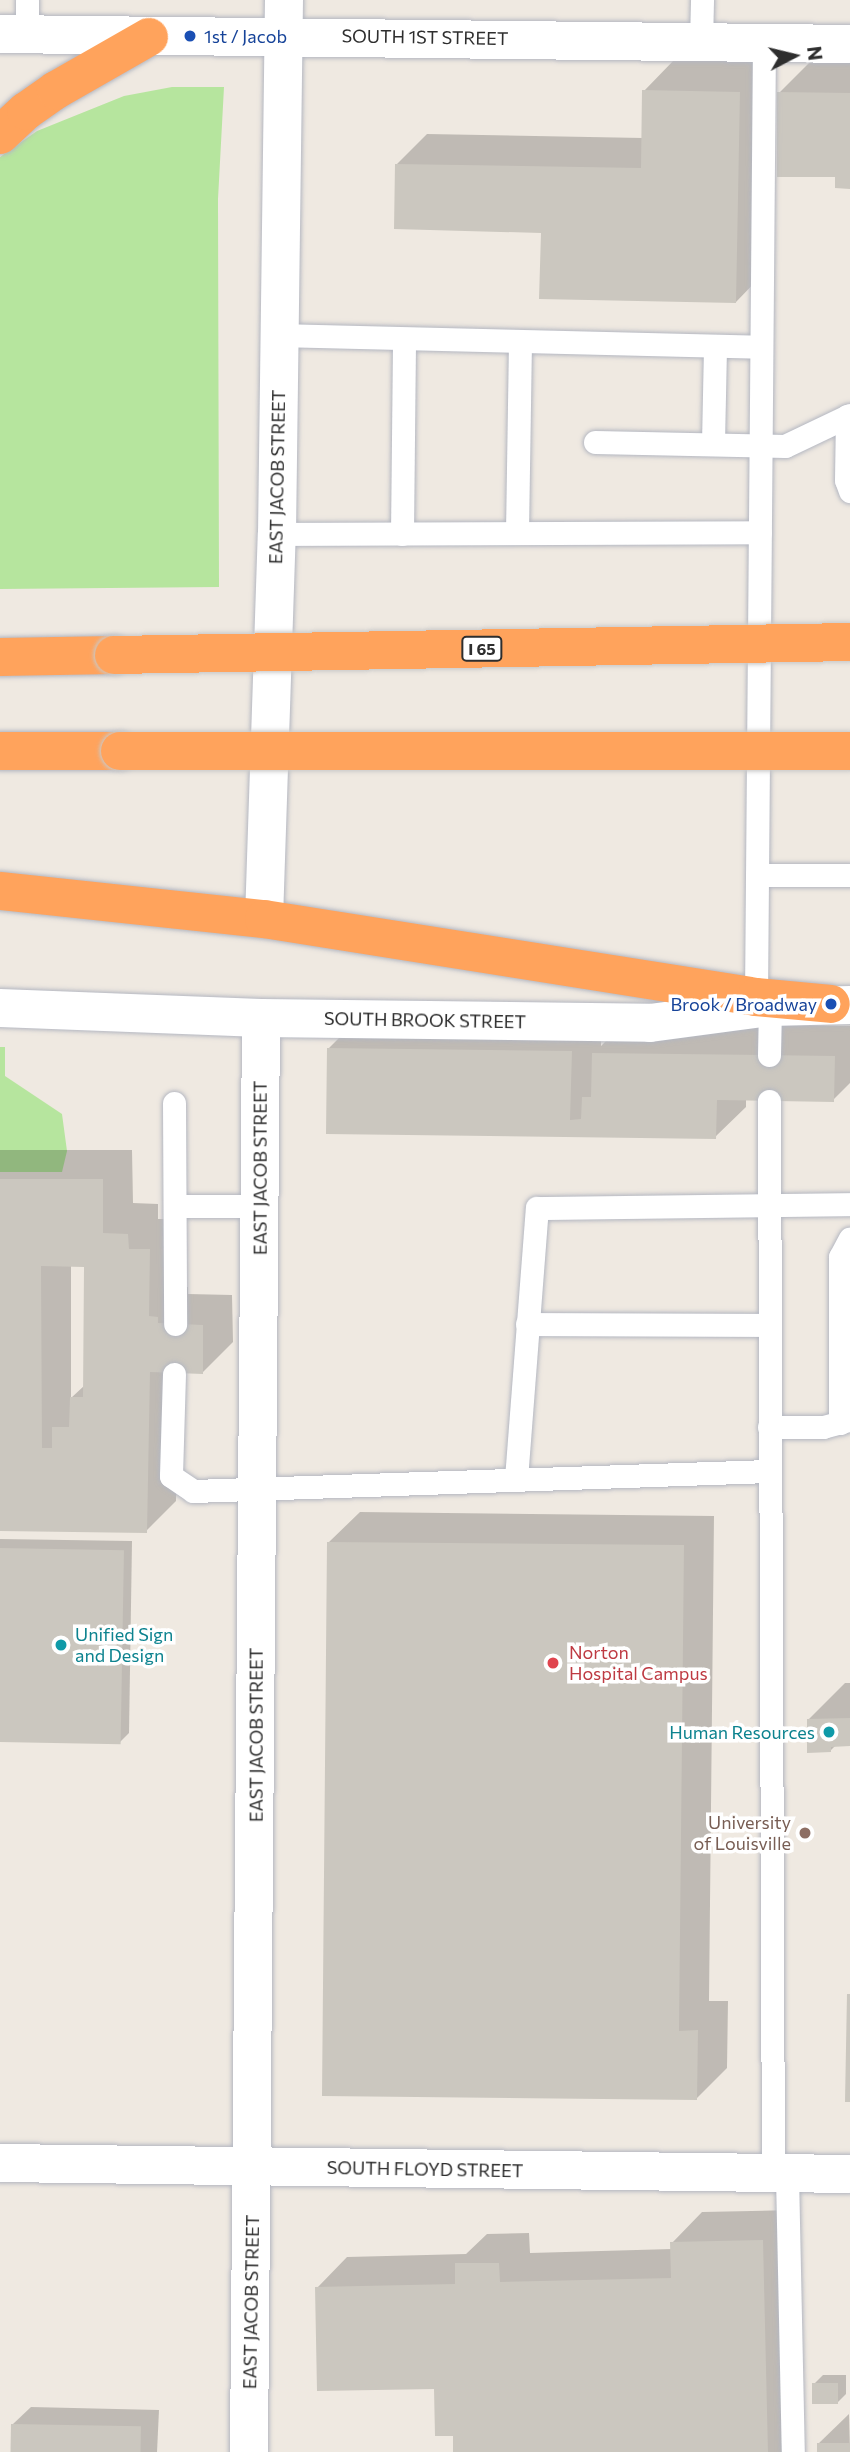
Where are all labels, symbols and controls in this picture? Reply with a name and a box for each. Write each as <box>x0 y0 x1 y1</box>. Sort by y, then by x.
north arrow <box>759 21 829 91</box>
place label: 1st / Jacob <box>204 25 287 47</box>
street label: SOUTH 1ST STREET <box>341 25 509 49</box>
marker: 1st / Jacob <box>182 28 198 44</box>
text: N <box>803 45 828 62</box>
street label: EAST JACOB STREET <box>265 390 289 564</box>
road number: I 65 <box>461 636 503 662</box>
place label: Brook / Broadway <box>671 993 817 1015</box>
marker: Brook / Broadway <box>823 996 839 1012</box>
street label: SOUTH BROOK STREET <box>324 1007 526 1033</box>
street label: EAST JACOB STREET <box>249 1081 271 1255</box>
place label: Unified Sign and Design <box>75 1624 173 1666</box>
marker: Unified Sign and Design <box>53 1637 69 1653</box>
place label: Norton Hospital Campus <box>569 1642 708 1684</box>
street label: EAST JACOB STREET <box>245 1648 267 1822</box>
marker: Norton Hospital Campus <box>543 1653 563 1673</box>
place label: Human Resources <box>669 1721 815 1743</box>
marker: Human Resources <box>821 1724 837 1740</box>
place label: University of Louisville <box>694 1812 791 1854</box>
marker: University of Louisville <box>797 1825 813 1841</box>
street label: SOUTH FLOYD STREET <box>327 2156 523 2182</box>
street label: EAST JACOB STREET <box>239 2215 263 2389</box>

